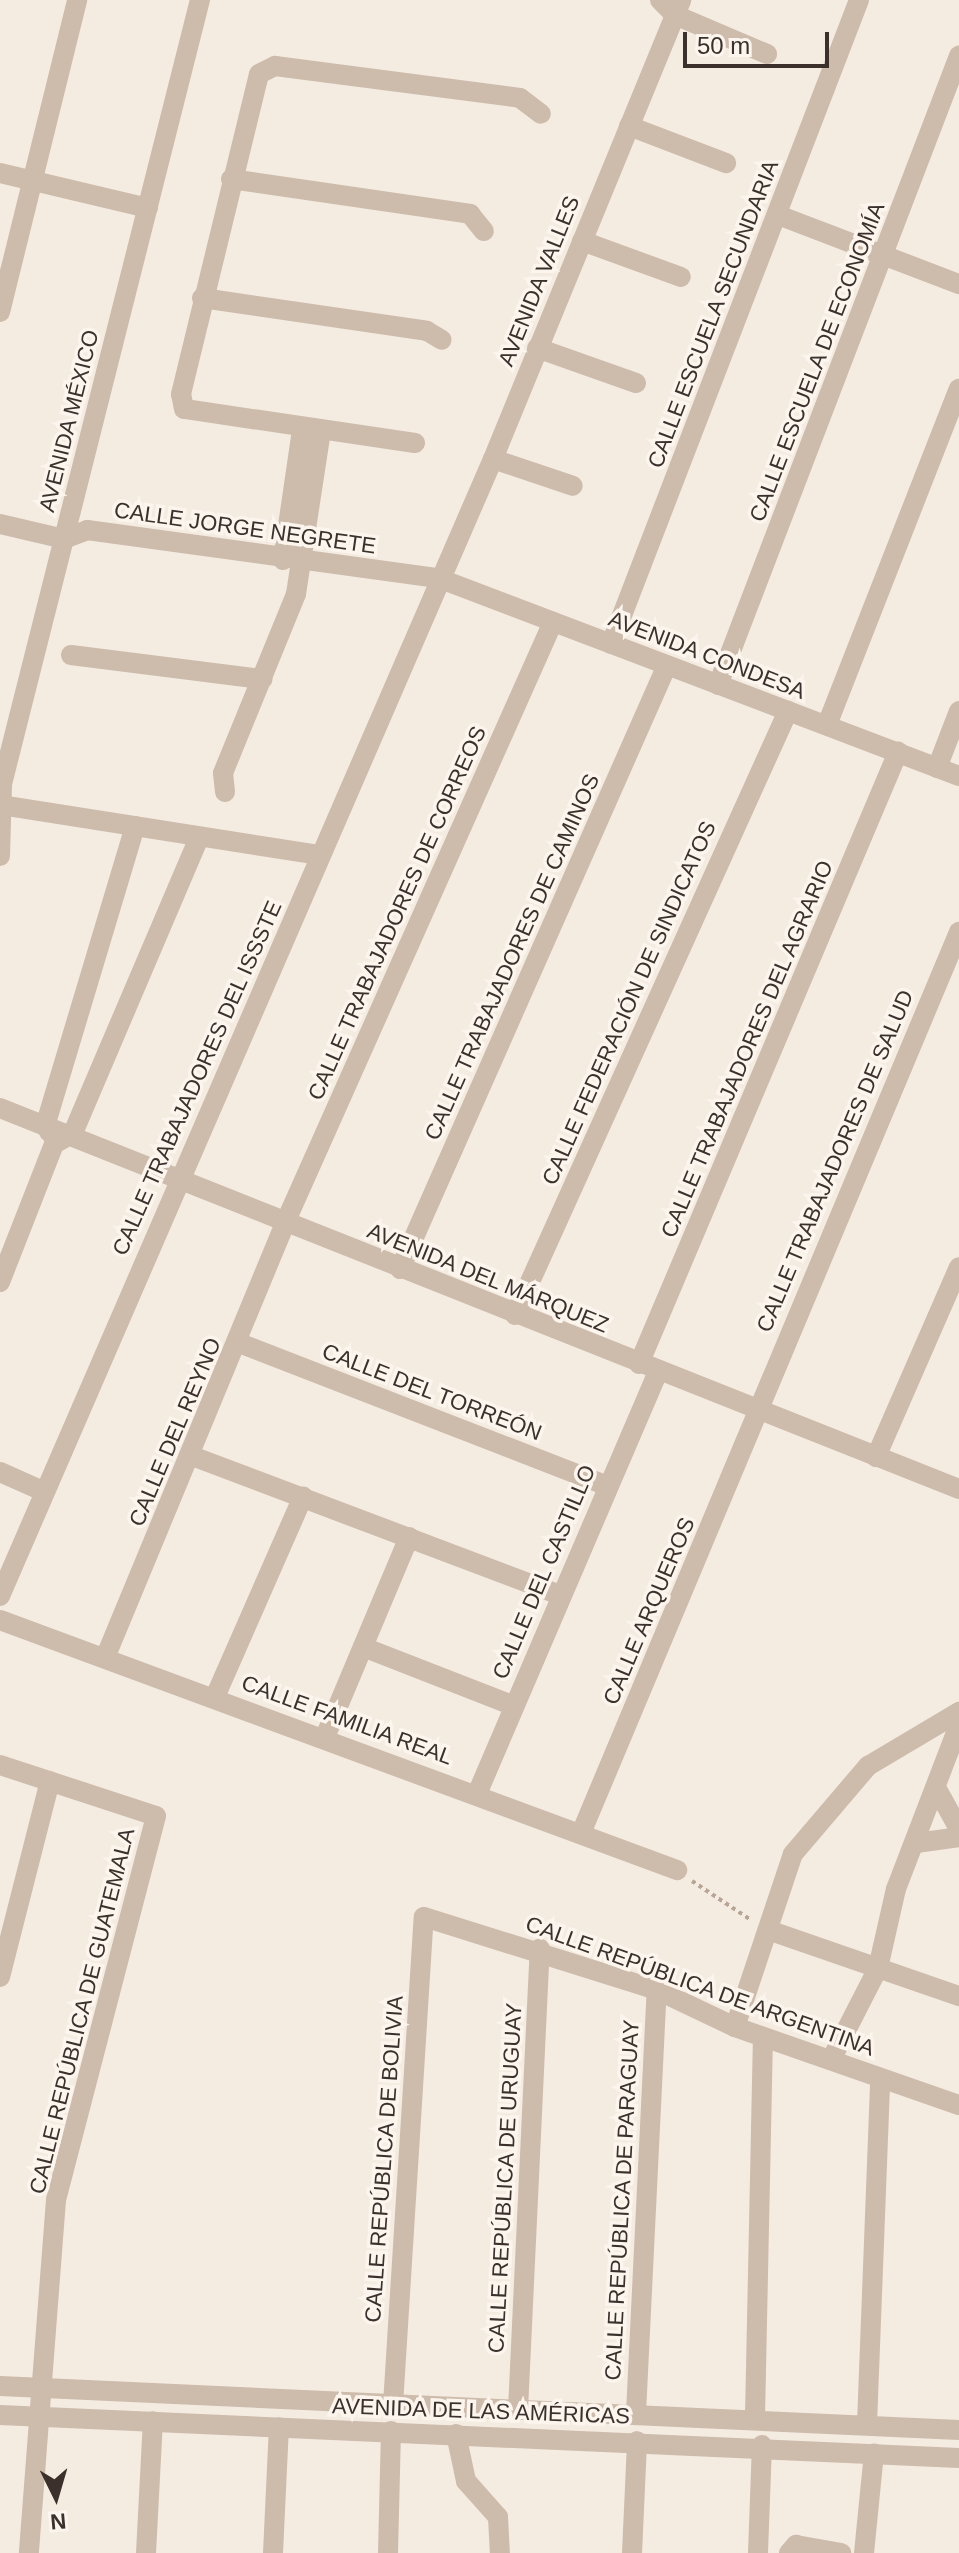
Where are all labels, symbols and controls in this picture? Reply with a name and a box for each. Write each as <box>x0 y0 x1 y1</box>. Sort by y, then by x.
scale bar <box>687 16 833 66</box>
text: 50 m <box>697 32 750 59</box>
street label: CALLE ESCUELA SECUNDARIA <box>642 156 784 472</box>
street label: AVENIDA VALLES <box>493 191 585 371</box>
street label: CALLE ESCUELA DE ECONOMÍA <box>744 198 890 526</box>
street label: AVENIDA MÉXICO <box>33 327 105 515</box>
street label: CALLE JORGE NEGRETE <box>112 497 378 559</box>
street label: AVENIDA CONDESA <box>604 605 810 705</box>
street label: CALLE TRABAJADORES DE CORREOS <box>302 722 492 1104</box>
street label: CALLE TRABAJADORES DE CAMINOS <box>419 770 605 1144</box>
street label: CALLE FEDERACIÓN DE SINDICATOS <box>537 817 721 1189</box>
street label: CALLE TRABAJADORES DEL AGRARIO <box>655 855 839 1243</box>
street label: CALLE TRABAJADORES DEL ISSSTE <box>106 896 288 1260</box>
street label: CALLE TRABAJADORES DE SALUD <box>751 986 919 1336</box>
street label: AVENIDA DEL MÁRQUEZ <box>363 1217 613 1339</box>
street label: CALLE DEL REYNO <box>123 1333 227 1531</box>
street label: CALLE DEL TORREÓN <box>318 1338 546 1446</box>
street label: CALLE DEL CASTILLO <box>487 1460 601 1684</box>
street label: CALLE ARQUEROS <box>597 1513 701 1709</box>
street label: CALLE FAMILIA REAL <box>237 1669 457 1771</box>
street label: CALLE REPÚBLICA DE GUATEMALA <box>24 1825 140 2197</box>
street label: CALLE REPÚBLICA DE ARGENTINA <box>521 1910 879 2062</box>
street label: CALLE REPÚBLICA DE BOLIVIA <box>359 1994 409 2324</box>
street label: CALLE REPÚBLICA DE URUGUAY <box>483 2002 527 2354</box>
street label: CALLE REPÚBLICA DE PARAGUAY <box>599 2018 645 2382</box>
street label: AVENIDA DE LAS AMÉRICAS <box>330 2393 632 2429</box>
north arrow <box>16 2457 96 2537</box>
text: N <box>49 2508 67 2535</box>

